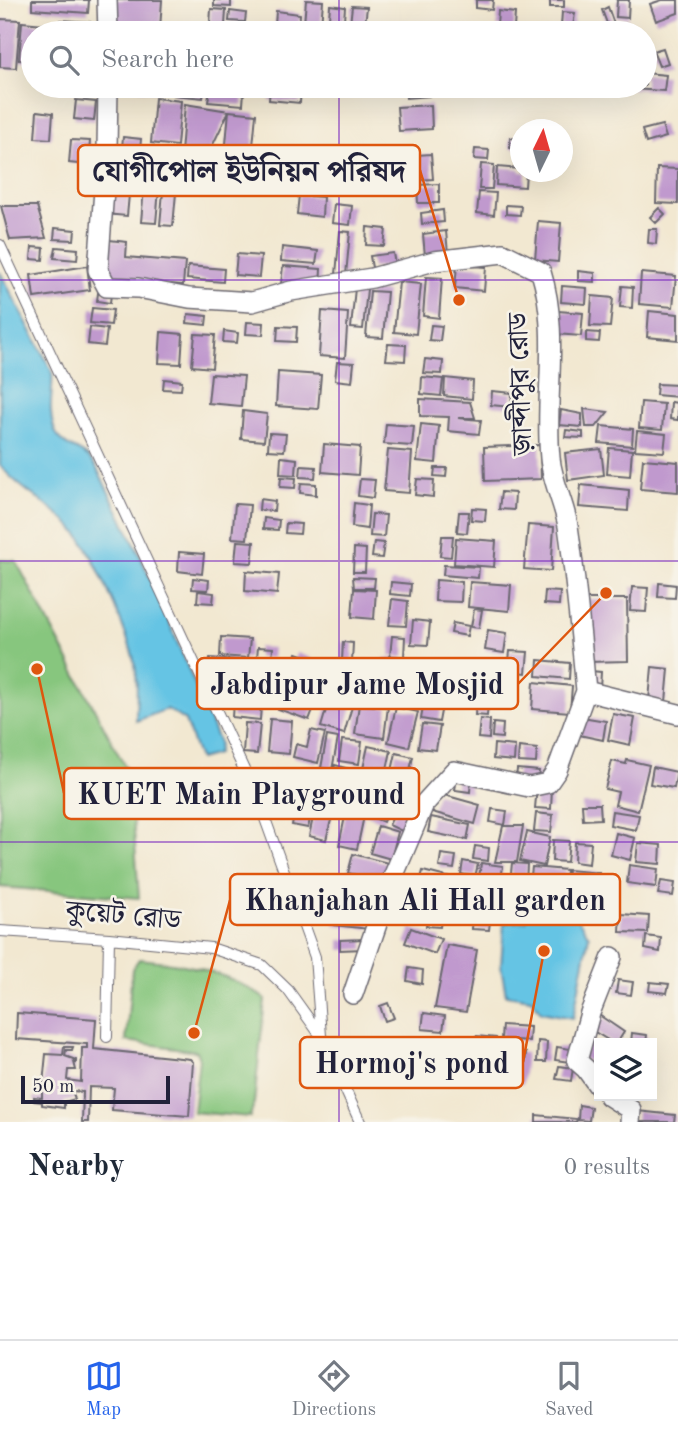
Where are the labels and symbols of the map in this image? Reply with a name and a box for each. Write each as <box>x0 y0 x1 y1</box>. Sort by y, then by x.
north arrow <box>510 119 573 182</box>
callout: যোগীপোল ইউনিয়ন পরিষদ <box>78 145 420 196</box>
text: যোগীপোল ইউনিয়ন পরিষদ <box>92 152 407 188</box>
street label: জ়াব্দীপুর রোড <box>499 310 539 457</box>
callout: Jabdipur Jame Mosjid <box>197 658 518 709</box>
text: Jabdipur Jame Mosjid <box>210 671 504 701</box>
callout: KUET Main Playground <box>64 768 419 819</box>
text: KUET Main Playground <box>77 781 405 811</box>
callout: Khanjahan Ali Hall garden <box>230 874 620 925</box>
text: Khanjahan Ali Hall garden <box>244 887 606 917</box>
street label: কুয়েট রোড <box>63 892 184 937</box>
callout: Hormoj's pond <box>300 1037 523 1088</box>
text: Hormoj's pond <box>315 1050 509 1080</box>
scale bar <box>21 1073 170 1105</box>

